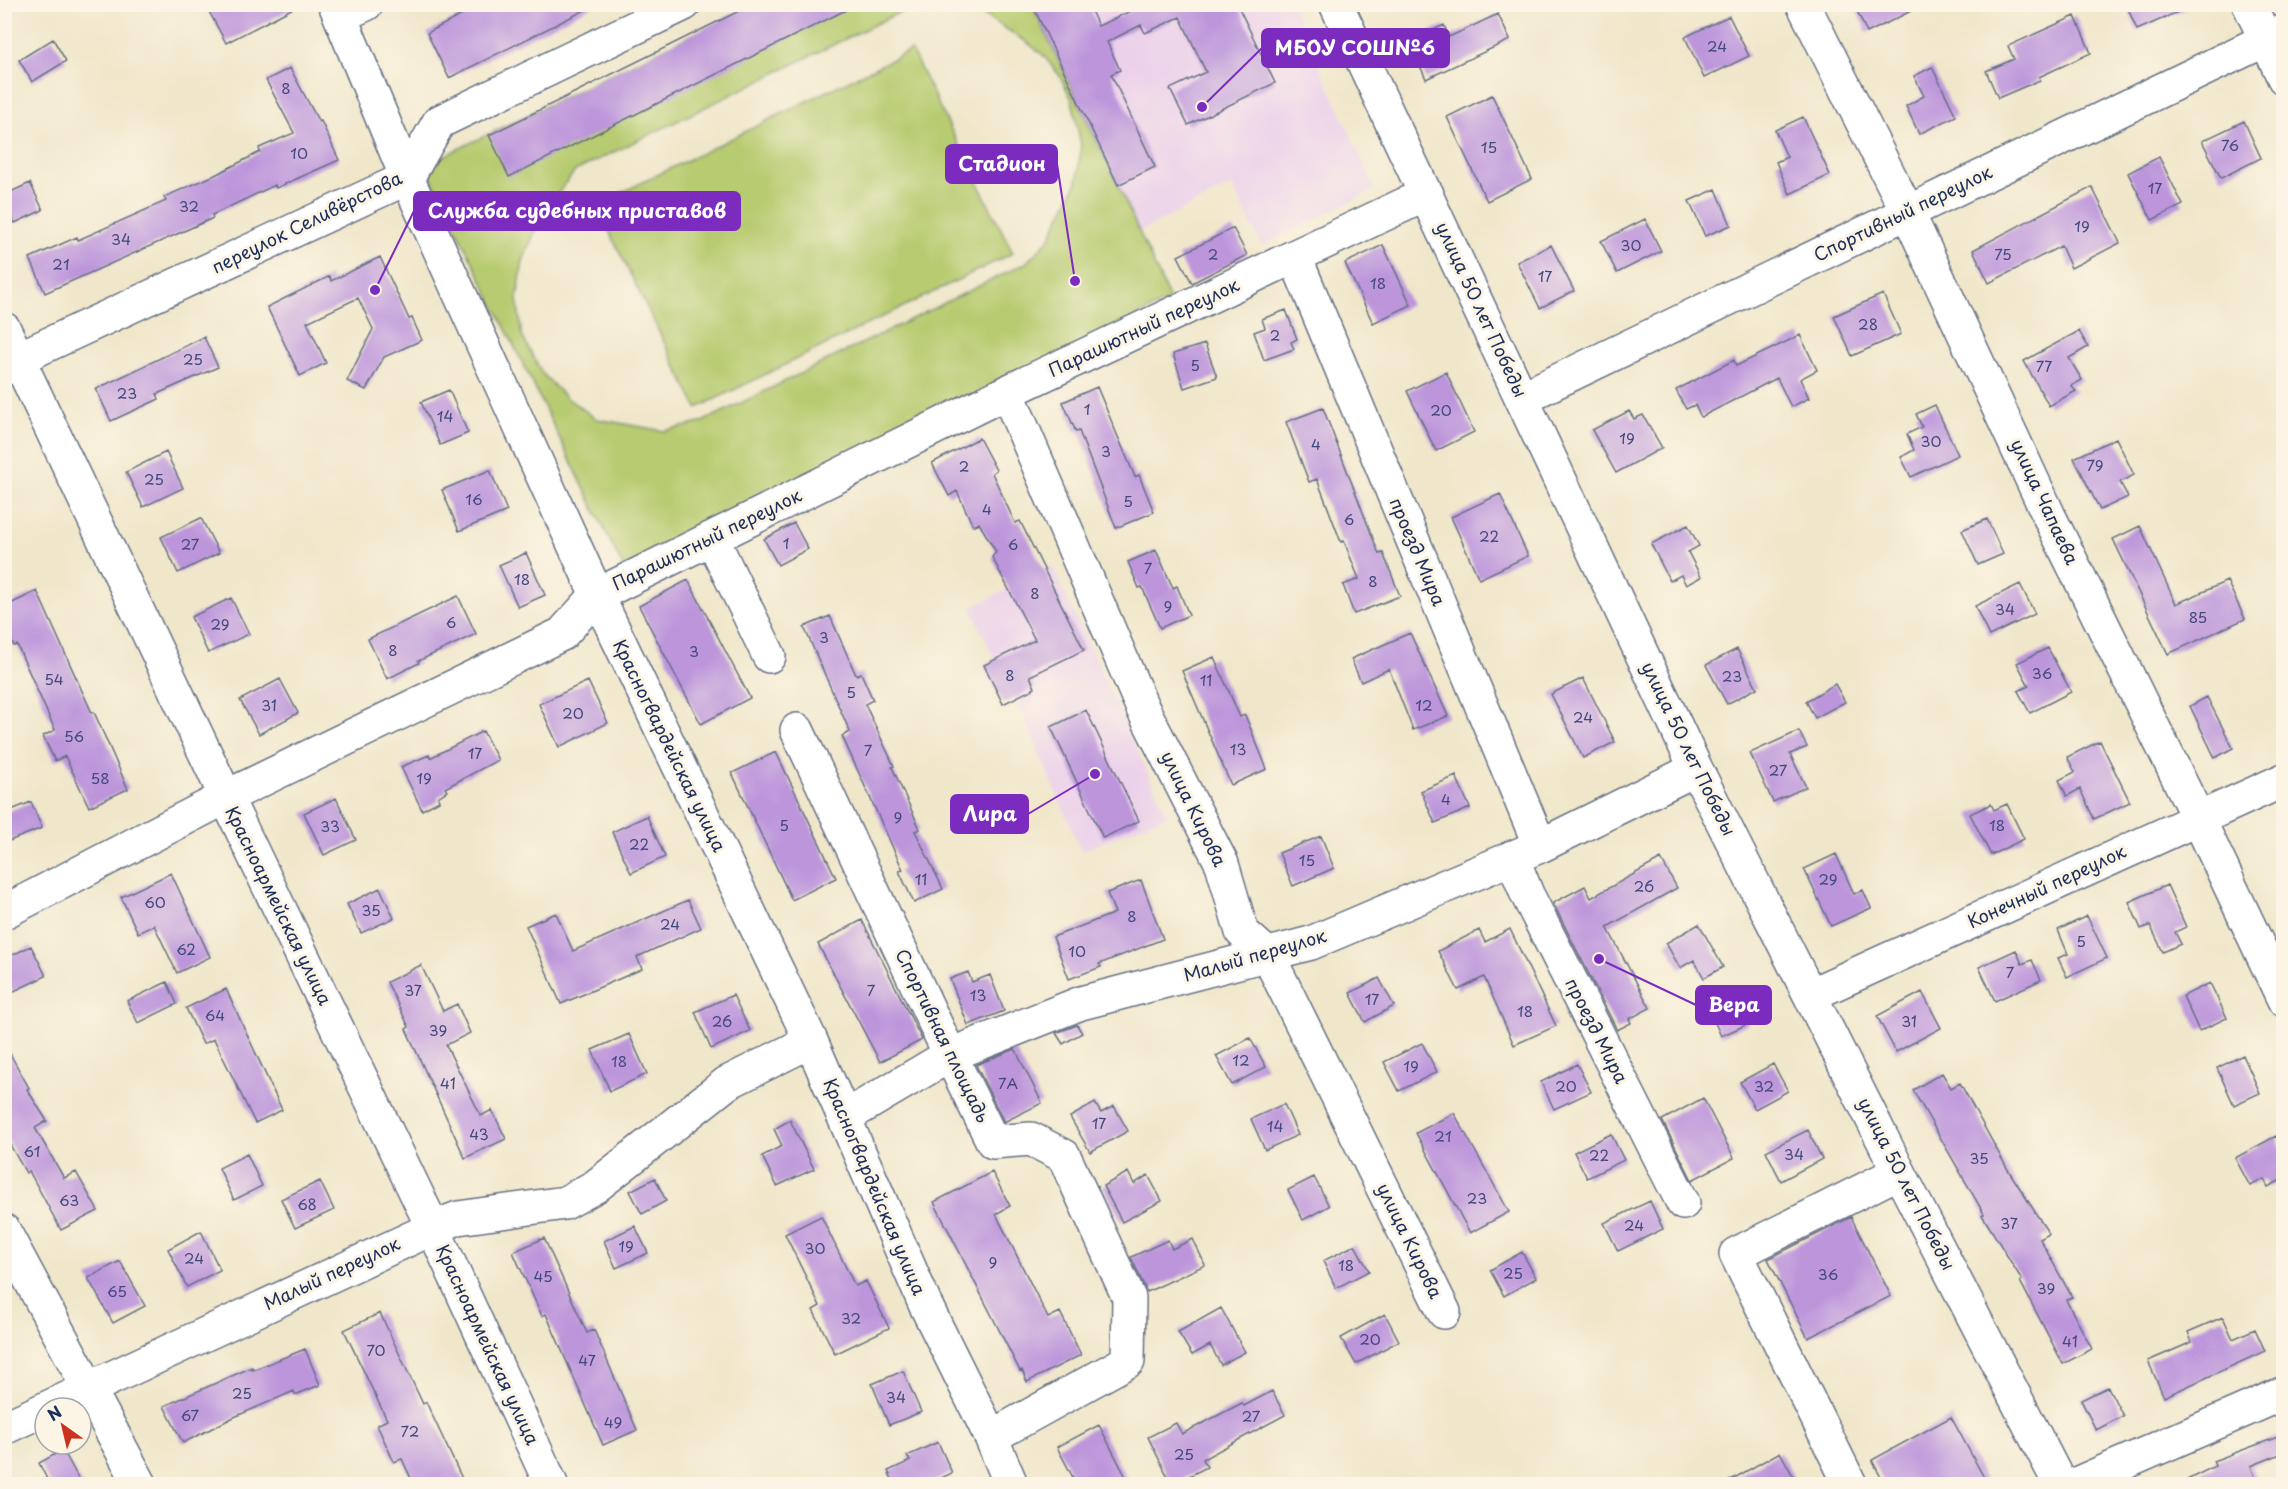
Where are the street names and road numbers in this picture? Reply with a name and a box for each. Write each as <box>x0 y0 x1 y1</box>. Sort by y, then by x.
street label: Спортивный переулок <box>1808 157 1997 268</box>
street label: переулок Селивёрстова <box>207 163 407 280</box>
street label: улица 50 лет Победы <box>1430 217 1535 401</box>
street label: Парашютный переулок <box>1043 270 1244 383</box>
street label: улица Чапаева <box>2004 434 2087 569</box>
street label: Парашютный переулок <box>607 481 806 596</box>
street label: проезд Мира <box>1383 493 1454 610</box>
street label: Красногвардейская улица <box>607 635 734 857</box>
street label: улица 50 лет Победы <box>1635 657 1743 840</box>
street label: улица Кирова <box>1155 746 1234 871</box>
street label: Красноармейская улица <box>219 801 340 1010</box>
street label: Конечный переулок <box>1963 837 2130 934</box>
street label: Малый переулок <box>1180 921 1330 988</box>
street label: Спортивная площадь <box>889 944 997 1127</box>
street label: проезд Мира <box>1559 973 1636 1088</box>
street label: Красногвардейская улица <box>817 1074 934 1300</box>
street label: улица 50 лет Победы <box>1852 1092 1963 1274</box>
street label: улица Кирова <box>1371 1178 1450 1303</box>
street label: Малый переулок <box>259 1229 404 1316</box>
street label: Красноармейская улица <box>430 1240 547 1450</box>

